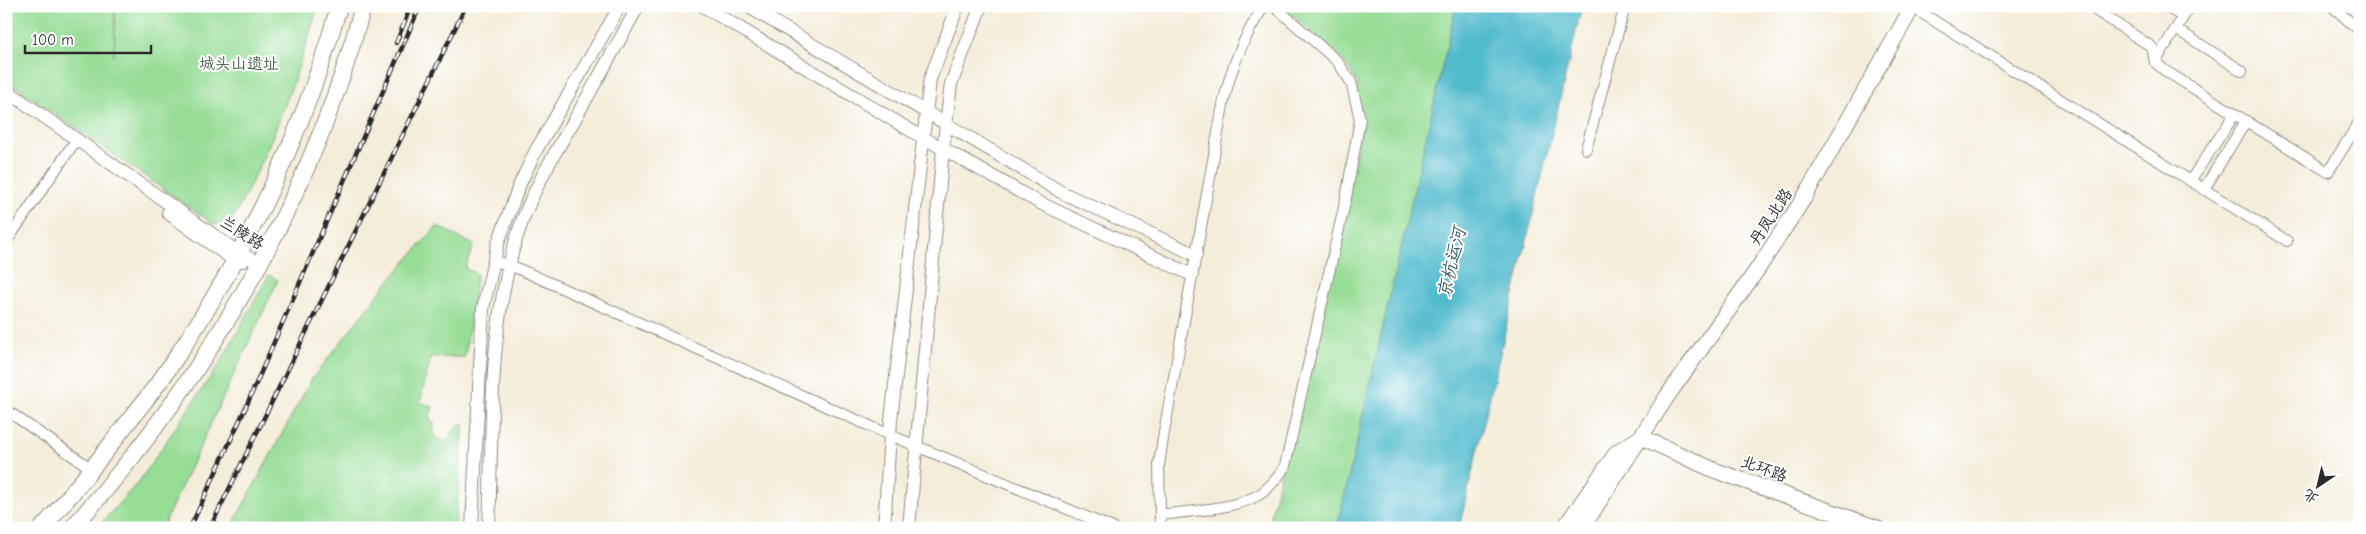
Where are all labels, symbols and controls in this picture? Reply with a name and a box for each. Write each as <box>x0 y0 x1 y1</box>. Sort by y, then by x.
scale bar <box>25 22 151 54</box>
text: 100 m <box>32 31 74 49</box>
park label: 城头山遗址 <box>199 55 279 73</box>
street label: 丹凤北路 <box>1746 185 1796 249</box>
street label: 兰陵路 <box>217 213 267 253</box>
water label: 京杭运河 <box>1434 223 1471 300</box>
street label: 北环路 <box>1738 452 1790 486</box>
north arrow <box>2294 462 2344 512</box>
text: 北 <box>2300 485 2321 507</box>

